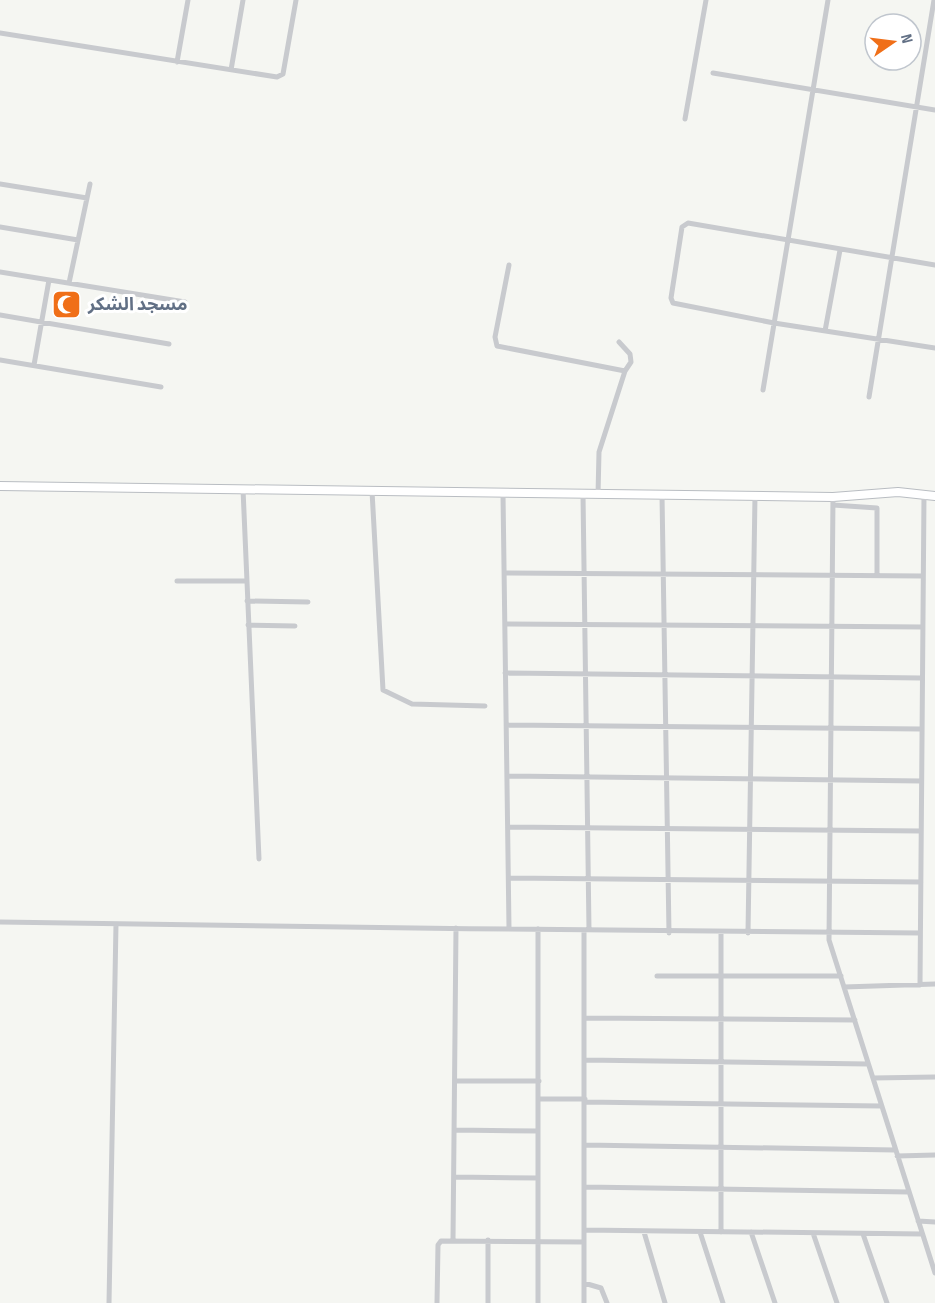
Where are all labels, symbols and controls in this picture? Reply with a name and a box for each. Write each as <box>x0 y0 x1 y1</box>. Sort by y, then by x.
north arrow <box>863 12 923 72</box>
text: N <box>896 32 916 45</box>
mosque icon: مسجد الشكر <box>51 288 83 320</box>
place label: مسجد الشكر <box>87 294 188 315</box>

